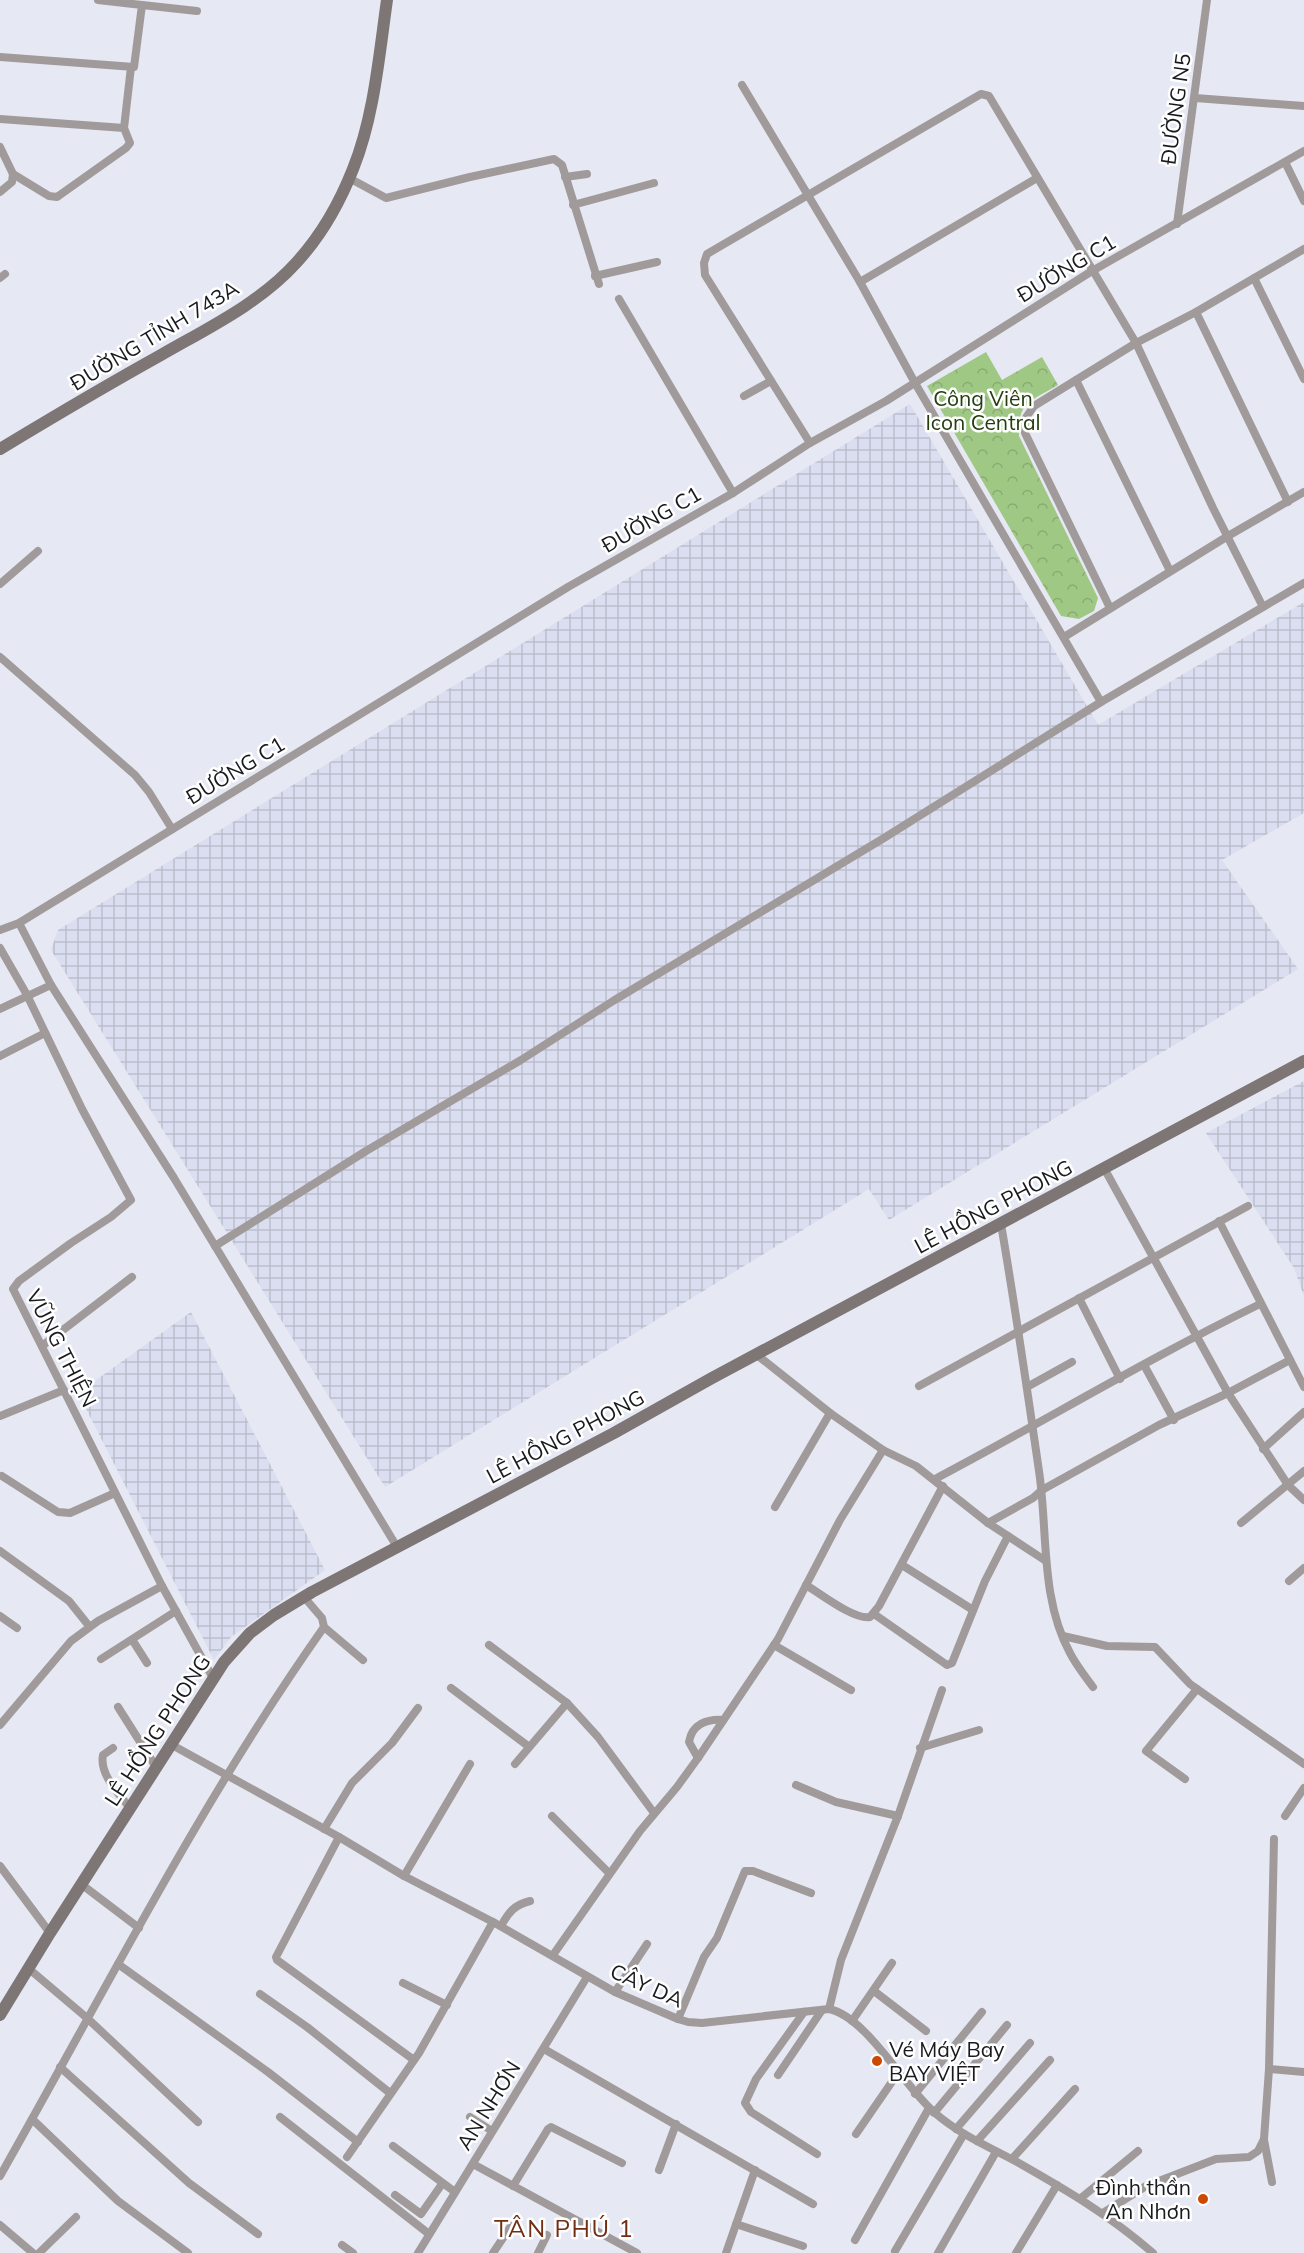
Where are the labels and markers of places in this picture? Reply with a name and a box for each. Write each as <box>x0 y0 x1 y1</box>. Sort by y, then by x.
place label: Vé Máy Bay BAY VIỆT <box>889 2036 1005 2086</box>
marker: Vé Máy Bay BAY VIỆT <box>870 2054 884 2068</box>
place label: Đình thần An Nhơn <box>1096 2174 1191 2224</box>
marker: Đình thần An Nhơn <box>1196 2192 1210 2206</box>

